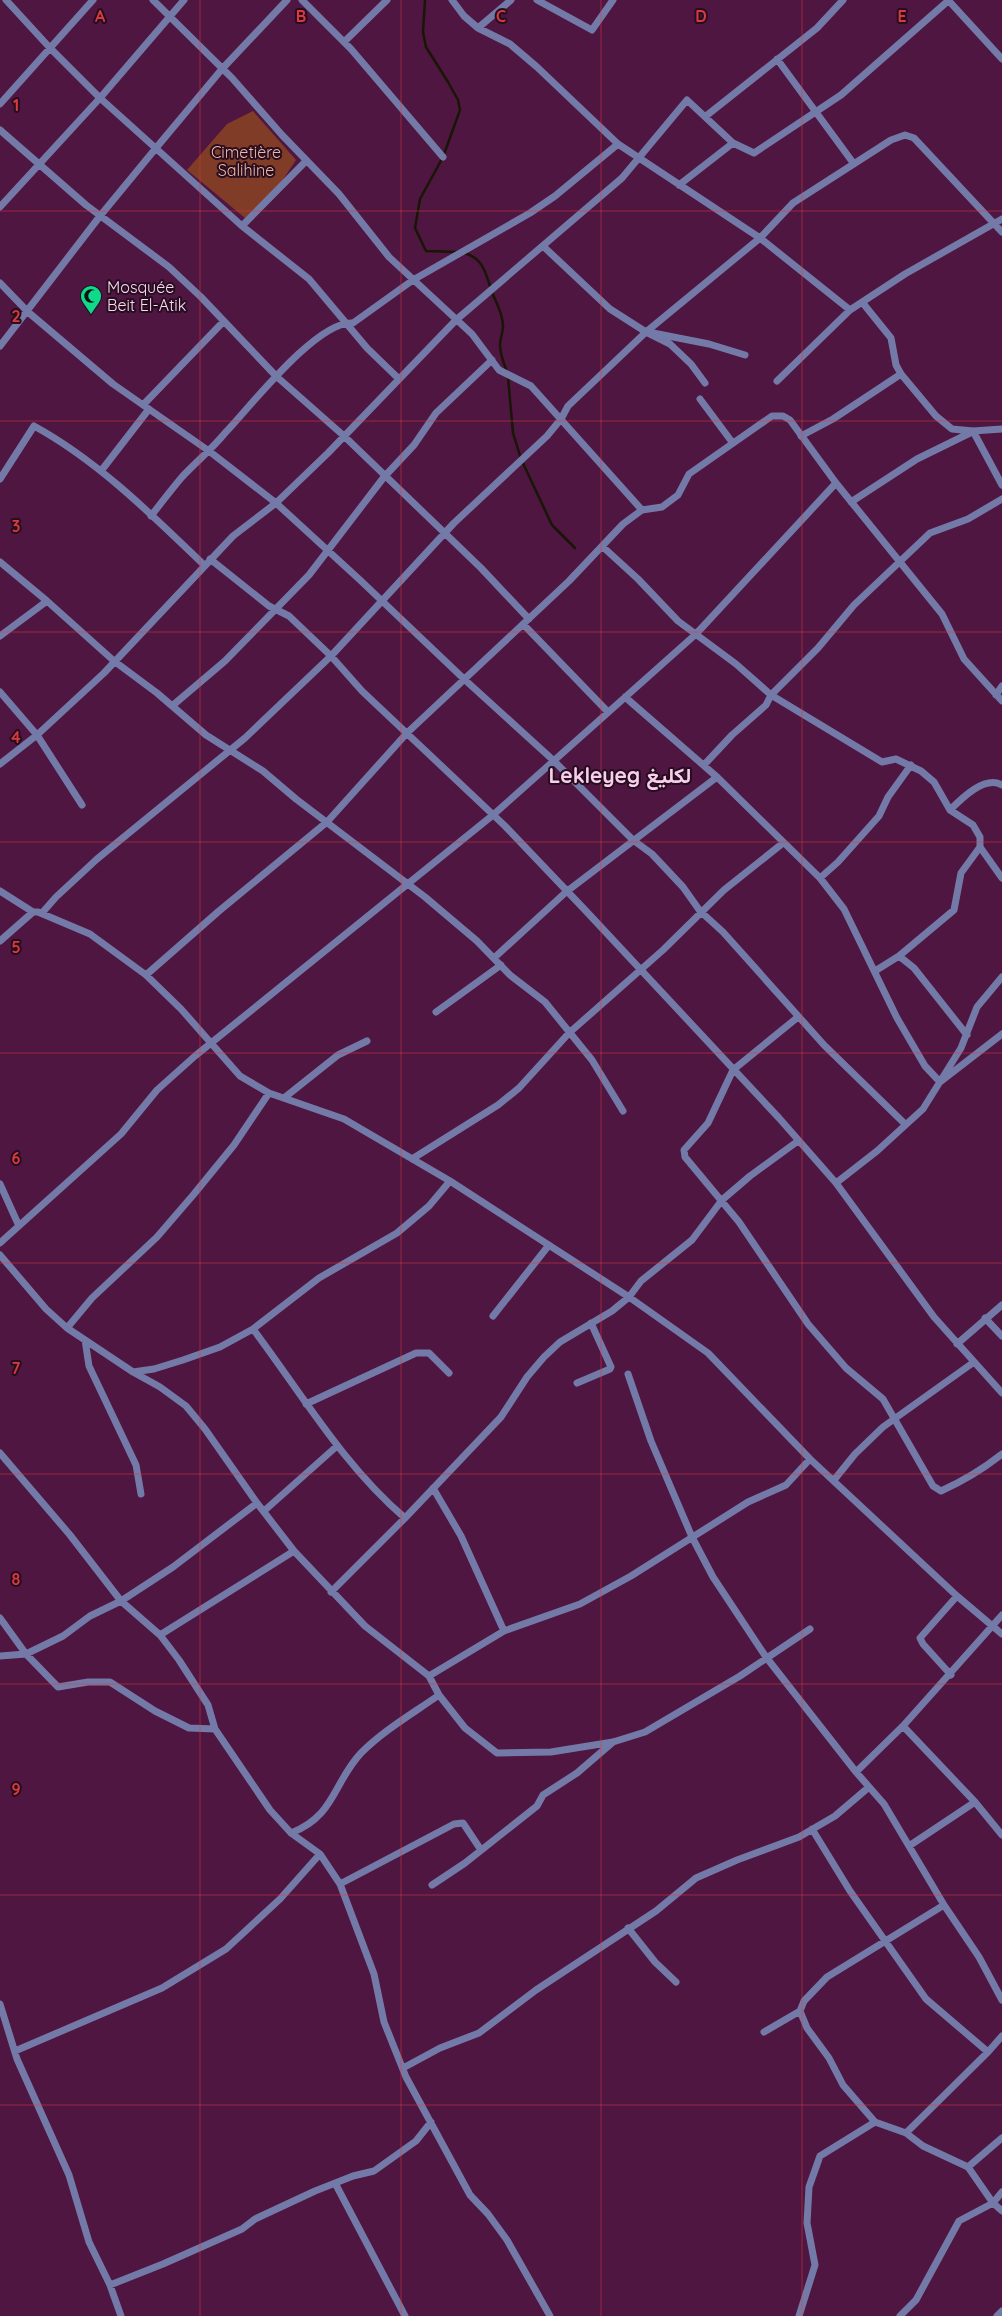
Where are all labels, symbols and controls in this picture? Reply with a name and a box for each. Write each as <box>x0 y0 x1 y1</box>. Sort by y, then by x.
text: A <box>95 6 106 26</box>
text: B <box>296 6 306 26</box>
text: C <box>496 6 506 26</box>
text: D <box>695 6 707 26</box>
text: E <box>897 6 907 26</box>
text: 1 <box>13 95 19 115</box>
park label: Cimetière Salihine <box>211 142 281 180</box>
place label: Mosquée Beit El-Atik <box>107 277 186 315</box>
mosque icon: Mosquée Beit El-Atik <box>79 284 103 315</box>
text: 2 <box>11 306 21 326</box>
text: 3 <box>12 516 20 536</box>
text: 4 <box>11 727 21 747</box>
district label: Lekleyeg لكليغ <box>549 762 691 790</box>
text: 5 <box>11 937 21 957</box>
text: 6 <box>12 1148 21 1168</box>
text: 7 <box>12 1358 21 1378</box>
text: 8 <box>12 1569 21 1589</box>
text: 9 <box>11 1779 21 1799</box>

